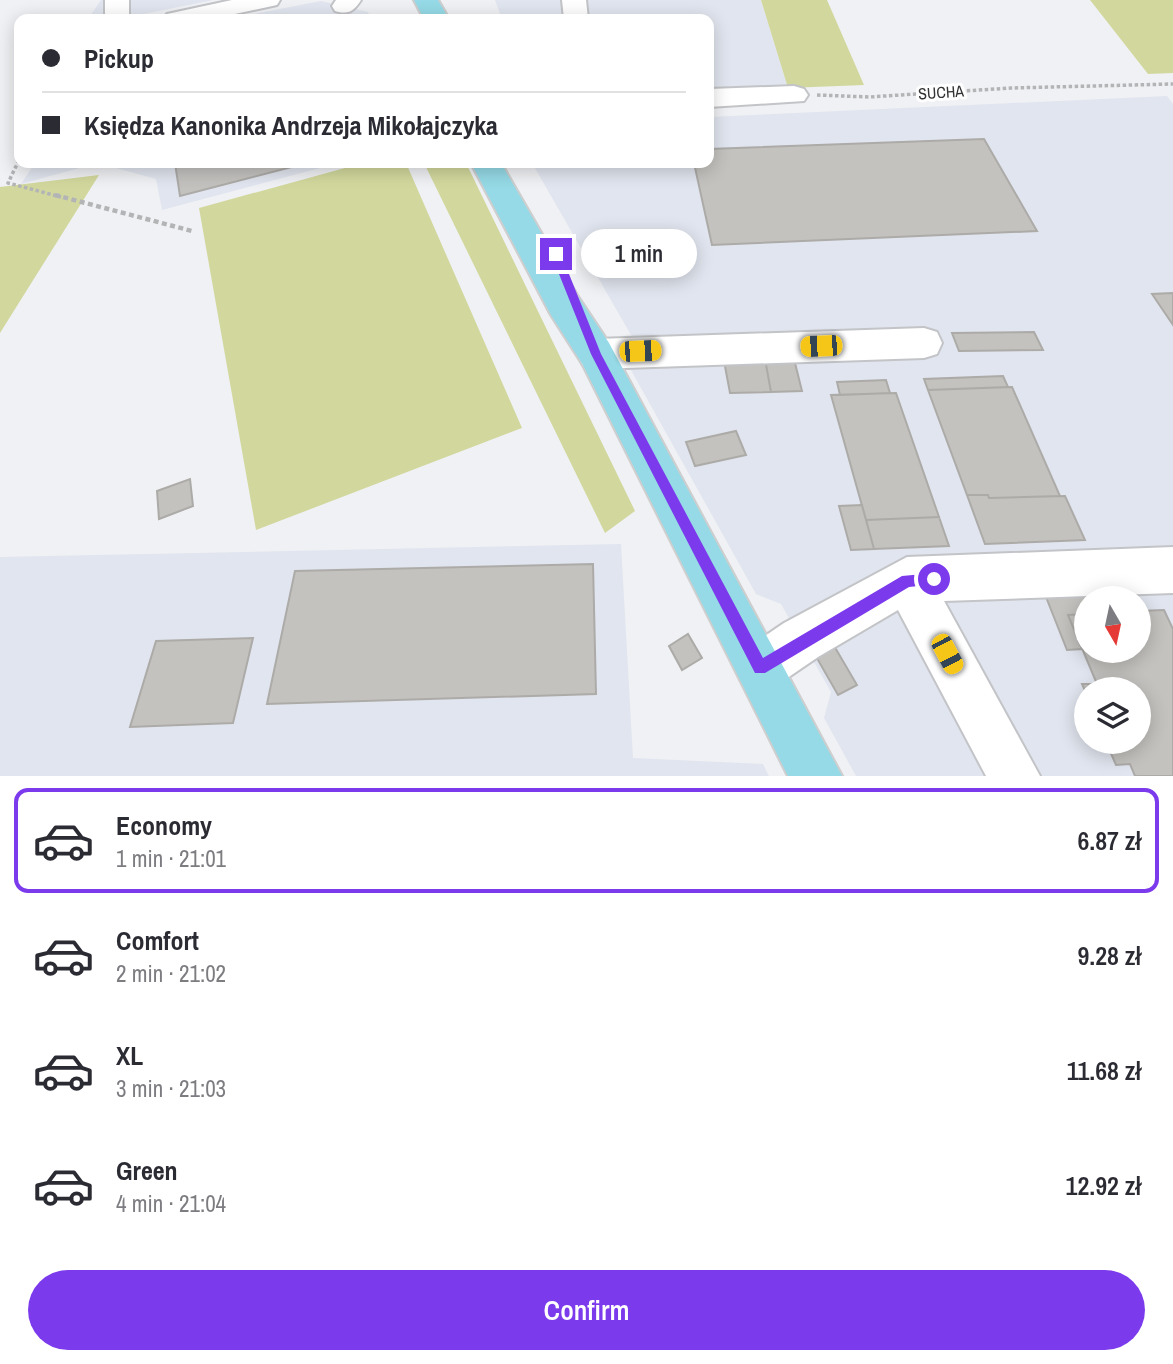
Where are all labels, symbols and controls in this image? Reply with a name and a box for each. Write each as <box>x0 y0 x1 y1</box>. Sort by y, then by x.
text: Pickup <box>84 41 154 76</box>
street label: SUCHA <box>917 79 965 105</box>
text: Księdza Kanonika Andrzeja Mikołajczyka <box>84 108 498 143</box>
callout: 1 min <box>580 230 696 278</box>
route end <box>540 238 572 270</box>
text: 1 min <box>615 238 663 269</box>
car <box>800 335 843 357</box>
car <box>619 340 662 362</box>
route start <box>918 563 950 595</box>
north arrow <box>1074 586 1152 663</box>
map controls <box>1074 586 1151 754</box>
car <box>928 631 967 677</box>
button: layers <box>1074 677 1151 754</box>
text: Economy <box>116 808 212 843</box>
icon: car <box>32 809 95 872</box>
text: 6.87 zł <box>1077 823 1141 858</box>
text: 1 min · 21:01 <box>116 843 226 874</box>
text: Comfort <box>116 923 199 958</box>
icon: car <box>32 924 95 987</box>
text: 9.28 zł <box>1077 938 1141 973</box>
text: 2 min · 21:02 <box>116 958 226 989</box>
text: XL <box>116 1038 143 1073</box>
icon: car <box>32 1039 95 1102</box>
text: 11.68 zł <box>1067 1053 1141 1088</box>
text: 3 min · 21:03 <box>116 1073 226 1104</box>
text: Green <box>116 1153 178 1188</box>
icon: car <box>32 1154 95 1217</box>
text: 12.92 zł <box>1066 1168 1141 1203</box>
text: 4 min · 21:04 <box>116 1188 226 1219</box>
button: Confirm <box>28 1270 1145 1350</box>

